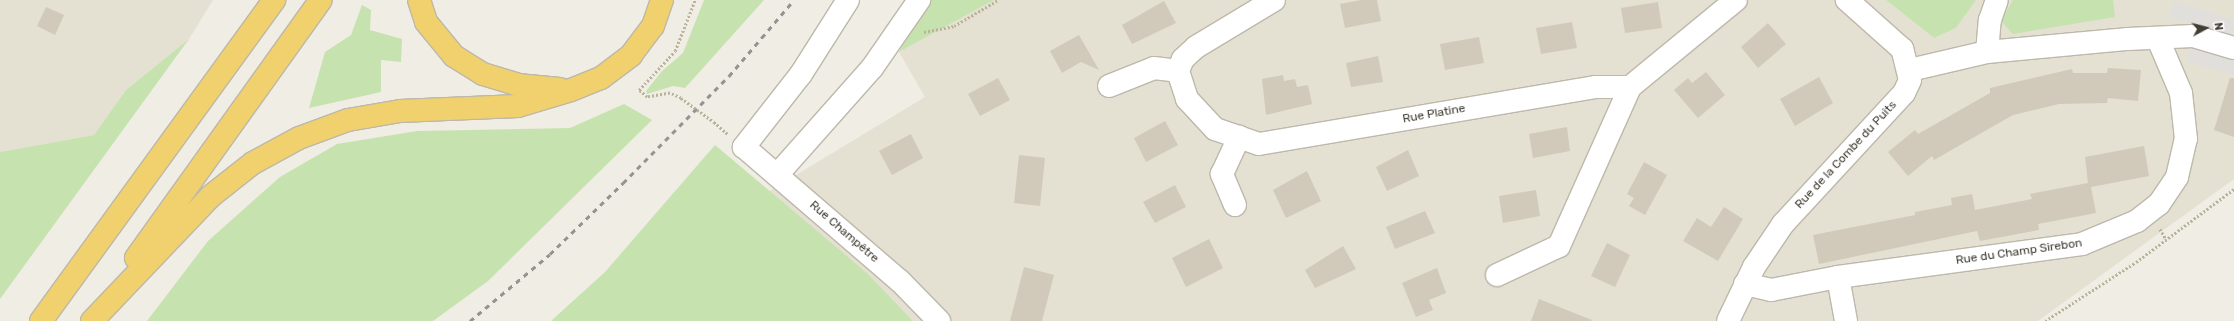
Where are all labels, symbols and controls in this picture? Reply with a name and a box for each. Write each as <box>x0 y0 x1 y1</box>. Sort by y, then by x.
north arrow <box>2186 8 2226 48</box>
text: N <box>2211 22 2225 31</box>
street label: Rue de la Combe du Puits <box>1792 98 1900 212</box>
street label: Rue Platine <box>1401 101 1467 127</box>
street label: Rue Champêtre <box>806 198 882 266</box>
street label: Rue du Champ Sirebon <box>1955 236 2083 268</box>

